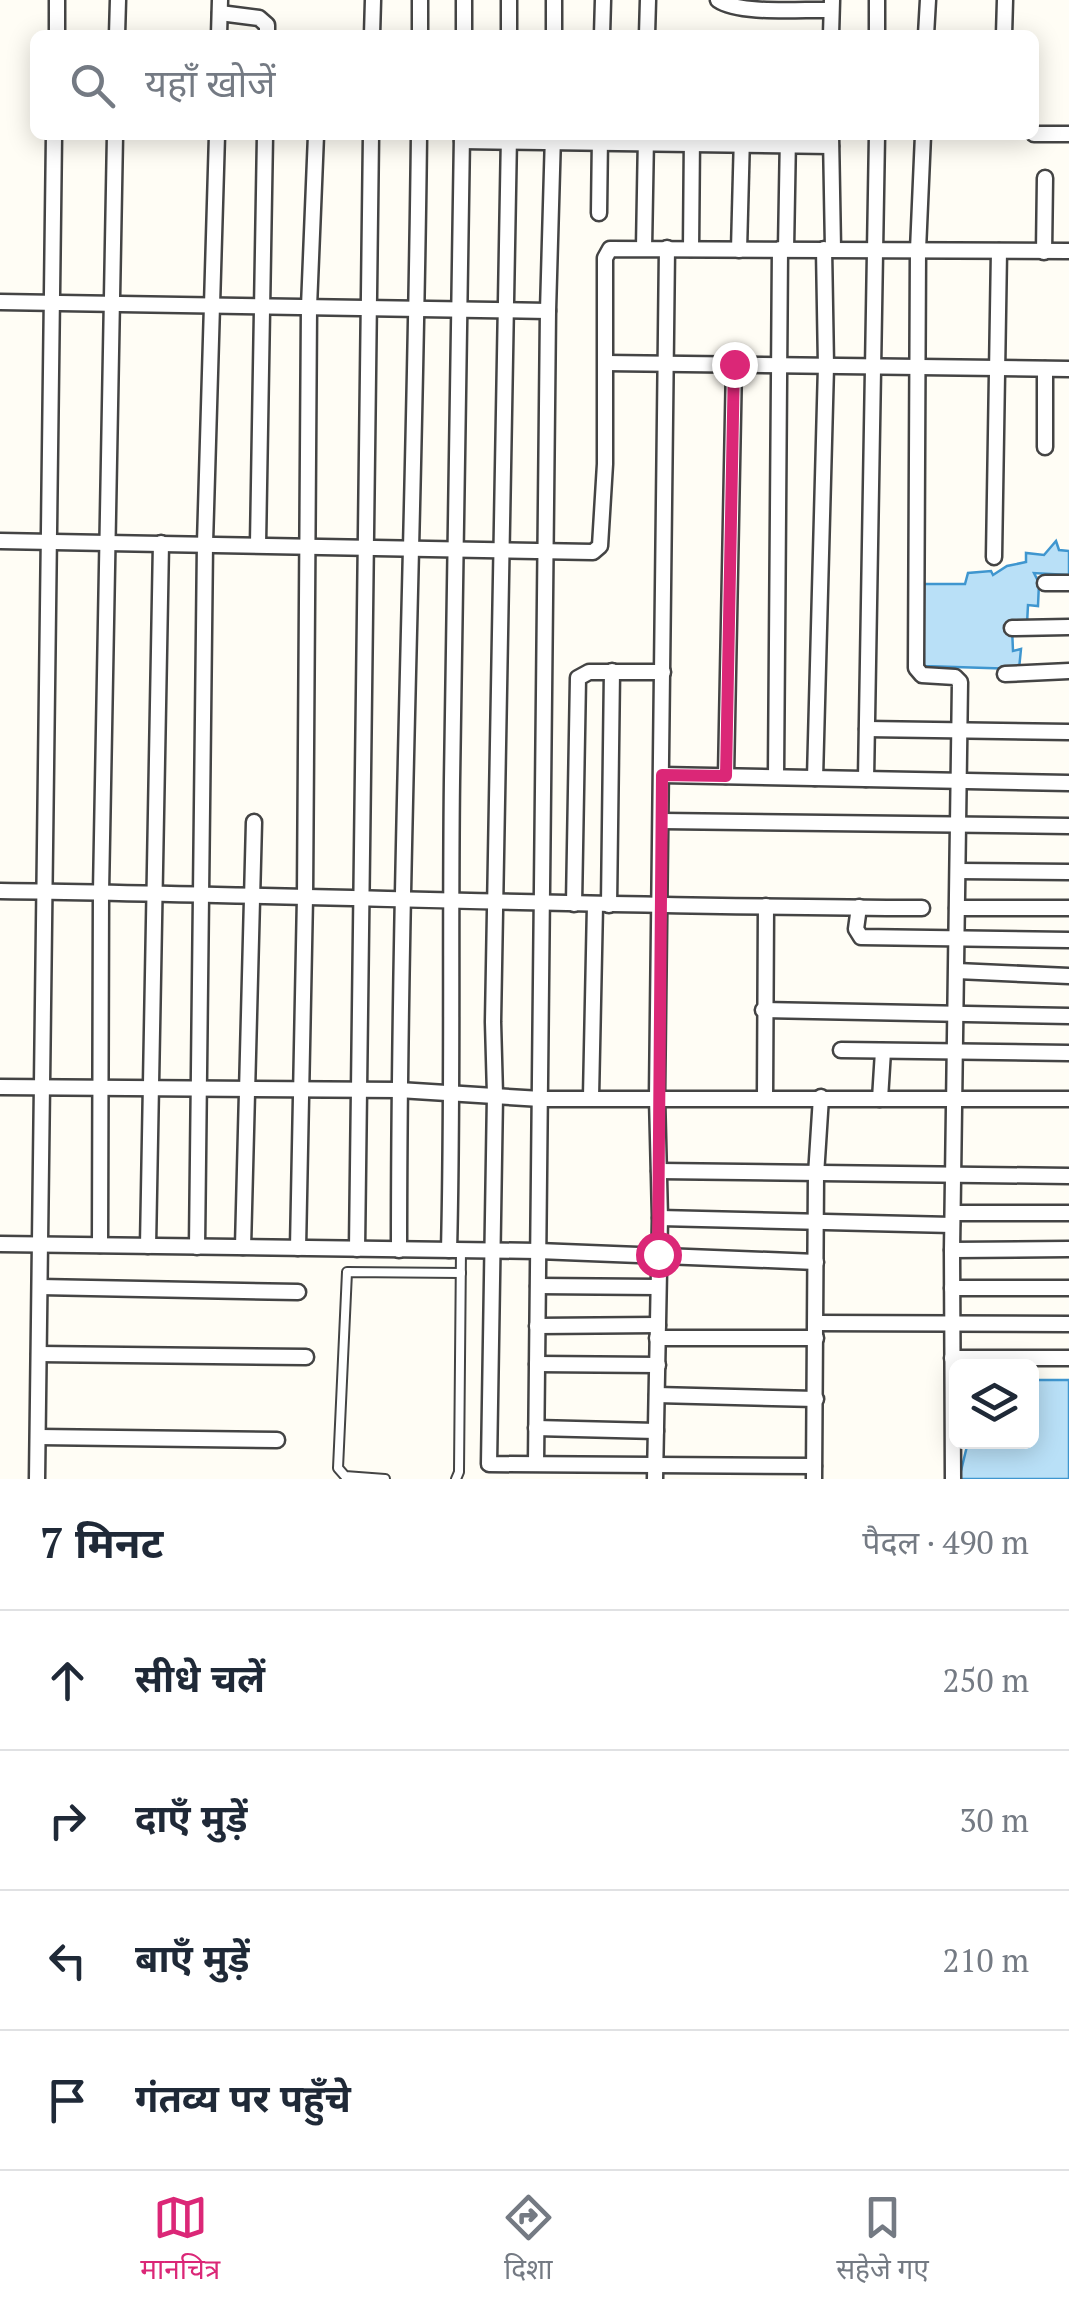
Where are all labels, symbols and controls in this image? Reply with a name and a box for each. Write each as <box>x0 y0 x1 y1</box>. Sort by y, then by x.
search box <box>30 30 1039 140</box>
icon: search <box>65 58 120 113</box>
text: यहाँ खोजें <box>145 58 275 108</box>
route end <box>712 342 758 388</box>
route start <box>636 1232 682 1278</box>
map controls <box>949 1359 1039 1449</box>
button: layers <box>949 1359 1039 1449</box>
text: 7 मिनट <box>40 1514 163 1570</box>
text: पैदल · 490 m <box>862 1521 1029 1563</box>
icon: ahead <box>40 1653 95 1708</box>
text: सीधे चलें <box>135 1653 265 1703</box>
text: 250 m <box>942 1659 1029 1701</box>
icon: right <box>40 1793 95 1848</box>
text: दाएँ मुड़ें <box>135 1793 247 1843</box>
text: 30 m <box>959 1799 1029 1841</box>
icon: left <box>40 1933 95 1988</box>
text: बाएँ मुड़ें <box>135 1933 249 1983</box>
text: 210 m <box>942 1939 1029 1981</box>
icon: arrive <box>40 2073 95 2128</box>
text: गंतव्य पर पहुँचे <box>135 2073 351 2123</box>
tab: मानचित्र <box>140 2190 220 2290</box>
tab: दिशा <box>501 2190 556 2290</box>
tab: सहेजे गए <box>836 2190 929 2290</box>

